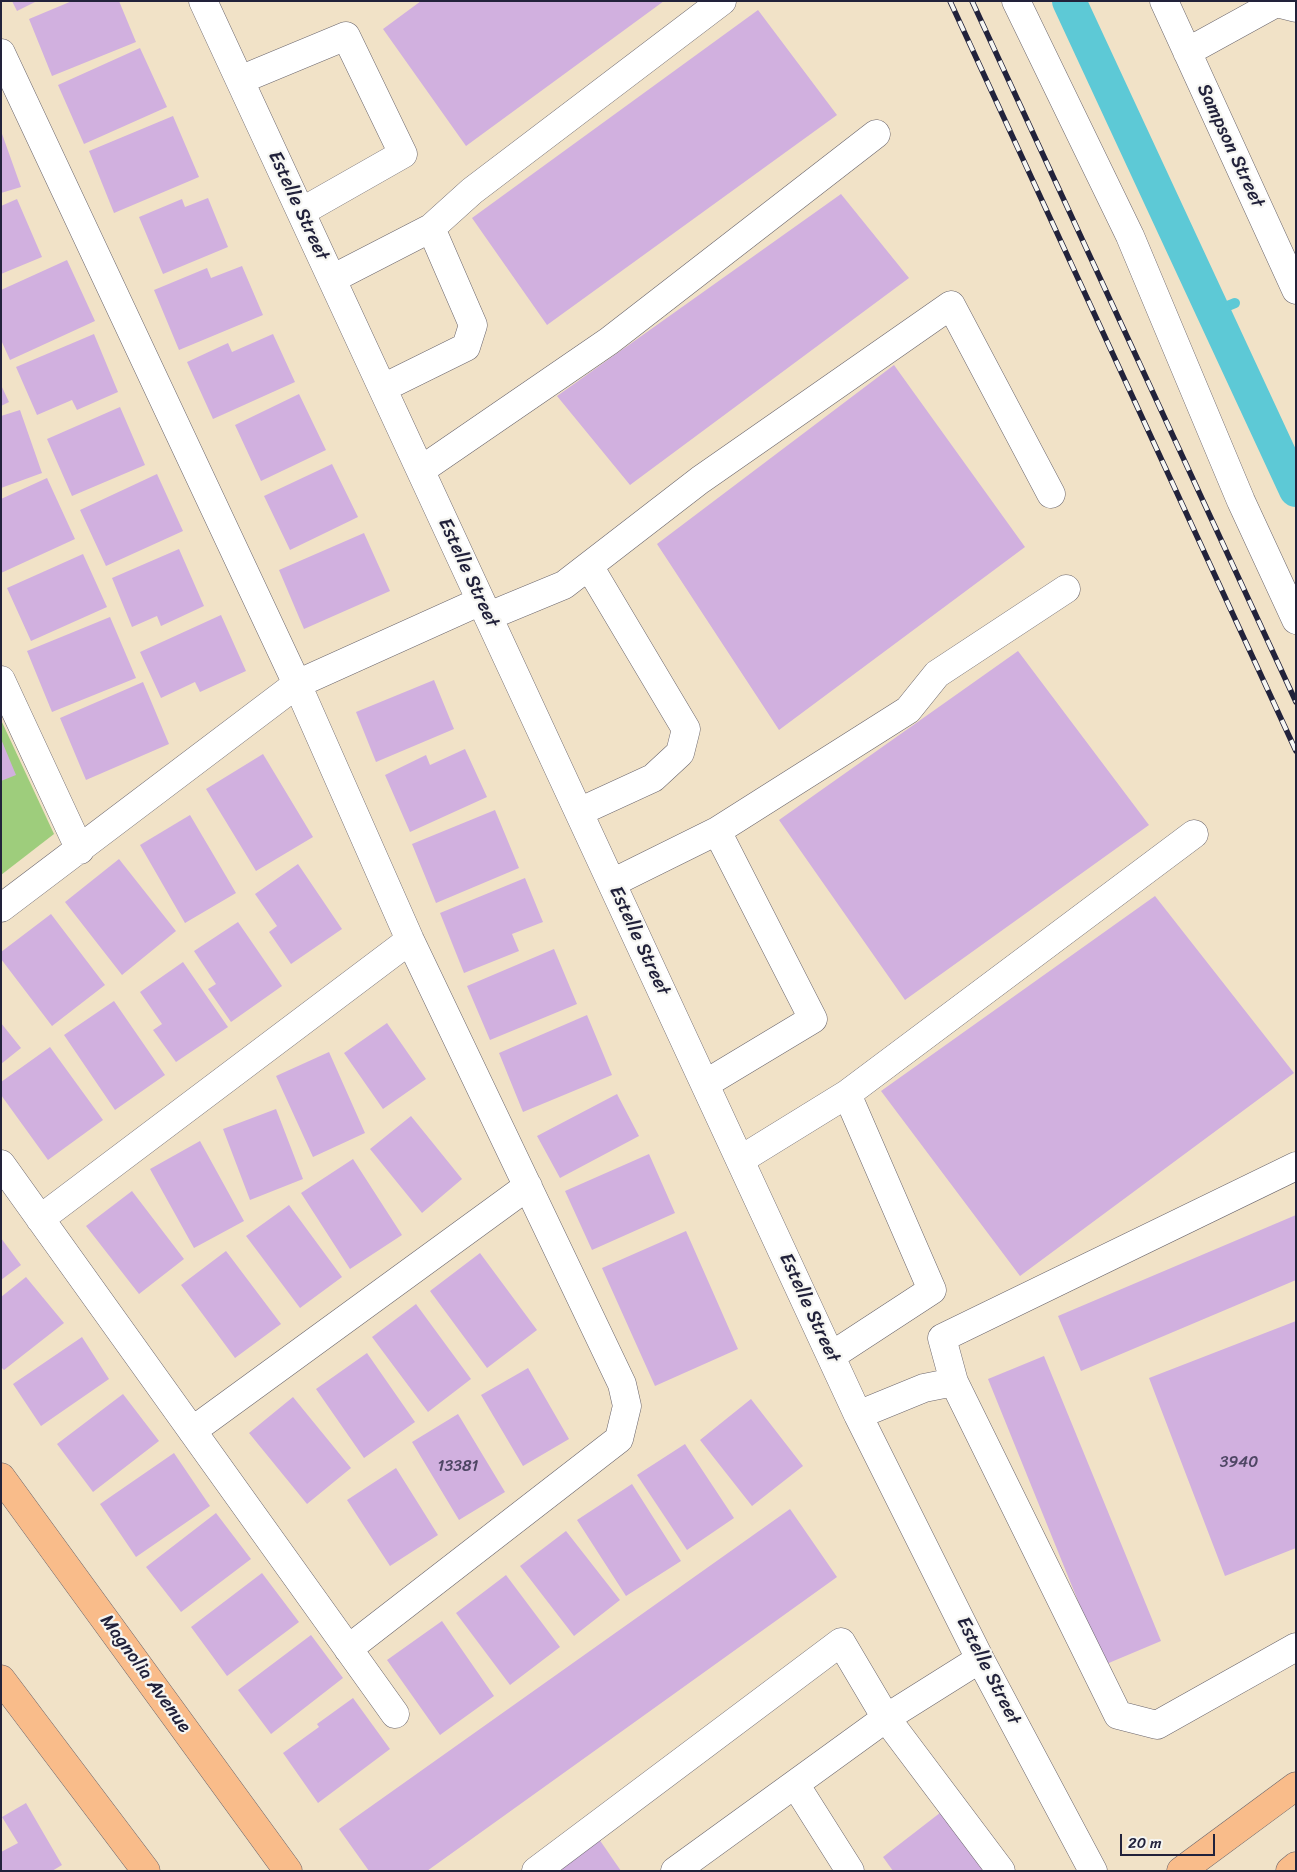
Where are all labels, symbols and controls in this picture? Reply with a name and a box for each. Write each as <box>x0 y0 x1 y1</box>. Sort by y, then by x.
street label: Sampson Street <box>1191 80 1269 212</box>
street label: Estelle Street <box>263 148 333 264</box>
street label: Estelle Street <box>433 515 503 631</box>
street label: Estelle Street <box>604 883 674 999</box>
street label: Estelle Street <box>774 1250 844 1366</box>
house number: 3940 <box>1220 1453 1258 1473</box>
house number: 13381 <box>438 1457 478 1477</box>
street label: Magnolia Avenue <box>95 1611 195 1737</box>
street label: Estelle Street <box>951 1613 1025 1729</box>
scale bar <box>1122 1824 1217 1856</box>
text: 20 m <box>1128 1830 1162 1856</box>

